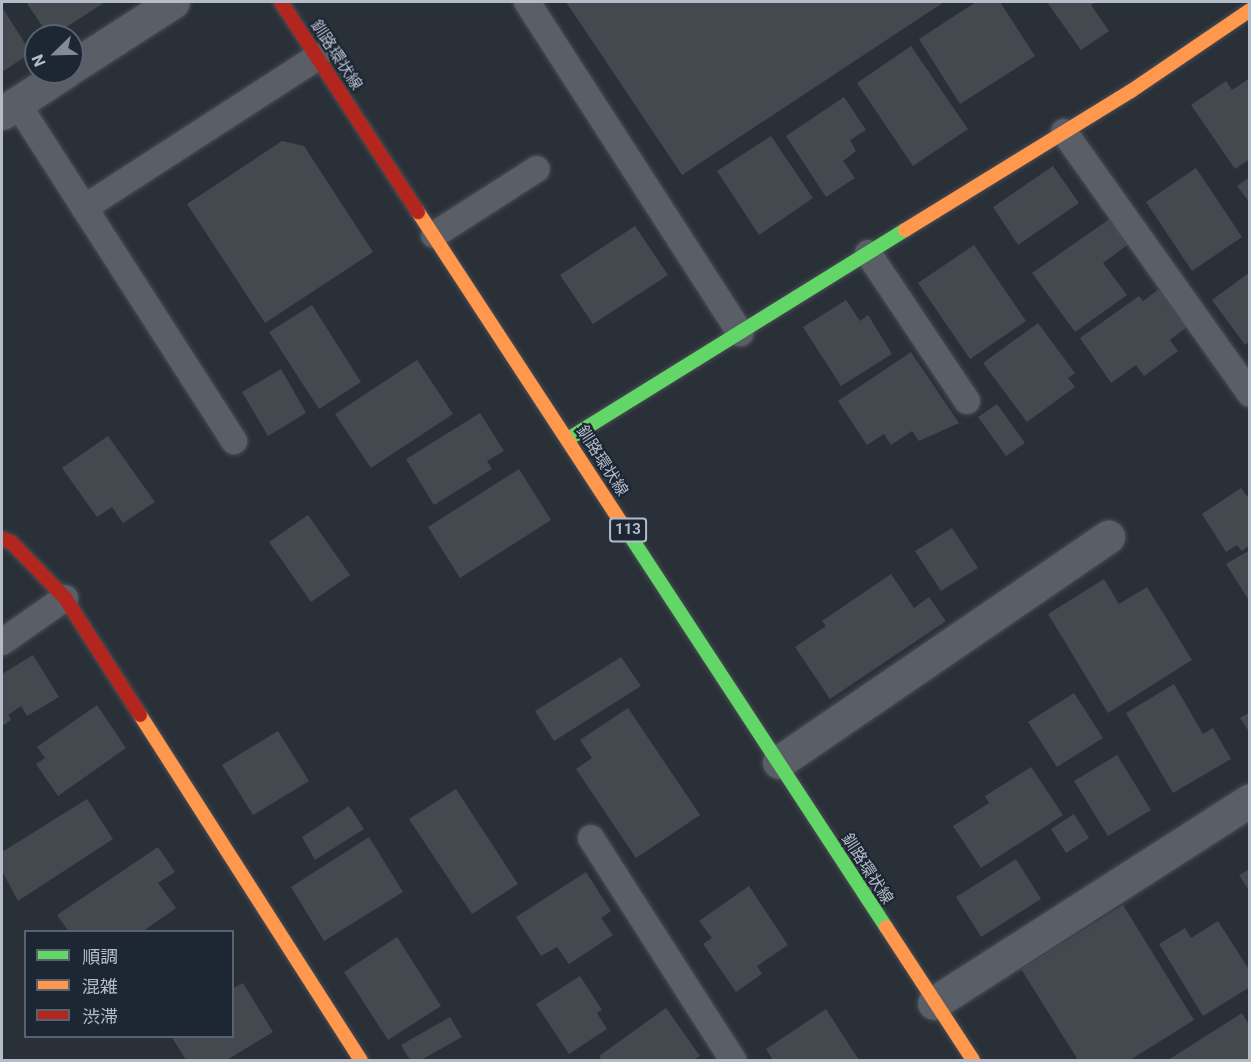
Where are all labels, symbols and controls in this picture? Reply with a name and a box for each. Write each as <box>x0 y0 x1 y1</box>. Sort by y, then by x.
street label: 釧路環状線 <box>306 16 366 94</box>
north arrow <box>24 24 84 84</box>
text: N <box>28 52 50 69</box>
street label: 釧路環状線 <box>572 422 632 500</box>
road number: 113 <box>608 518 648 542</box>
street label: 釧路環状線 <box>837 830 897 908</box>
legend <box>24 930 234 1038</box>
text: 順調 <box>82 946 118 967</box>
text: 混雑 <box>82 976 118 997</box>
text: 渋滞 <box>82 1006 118 1027</box>

